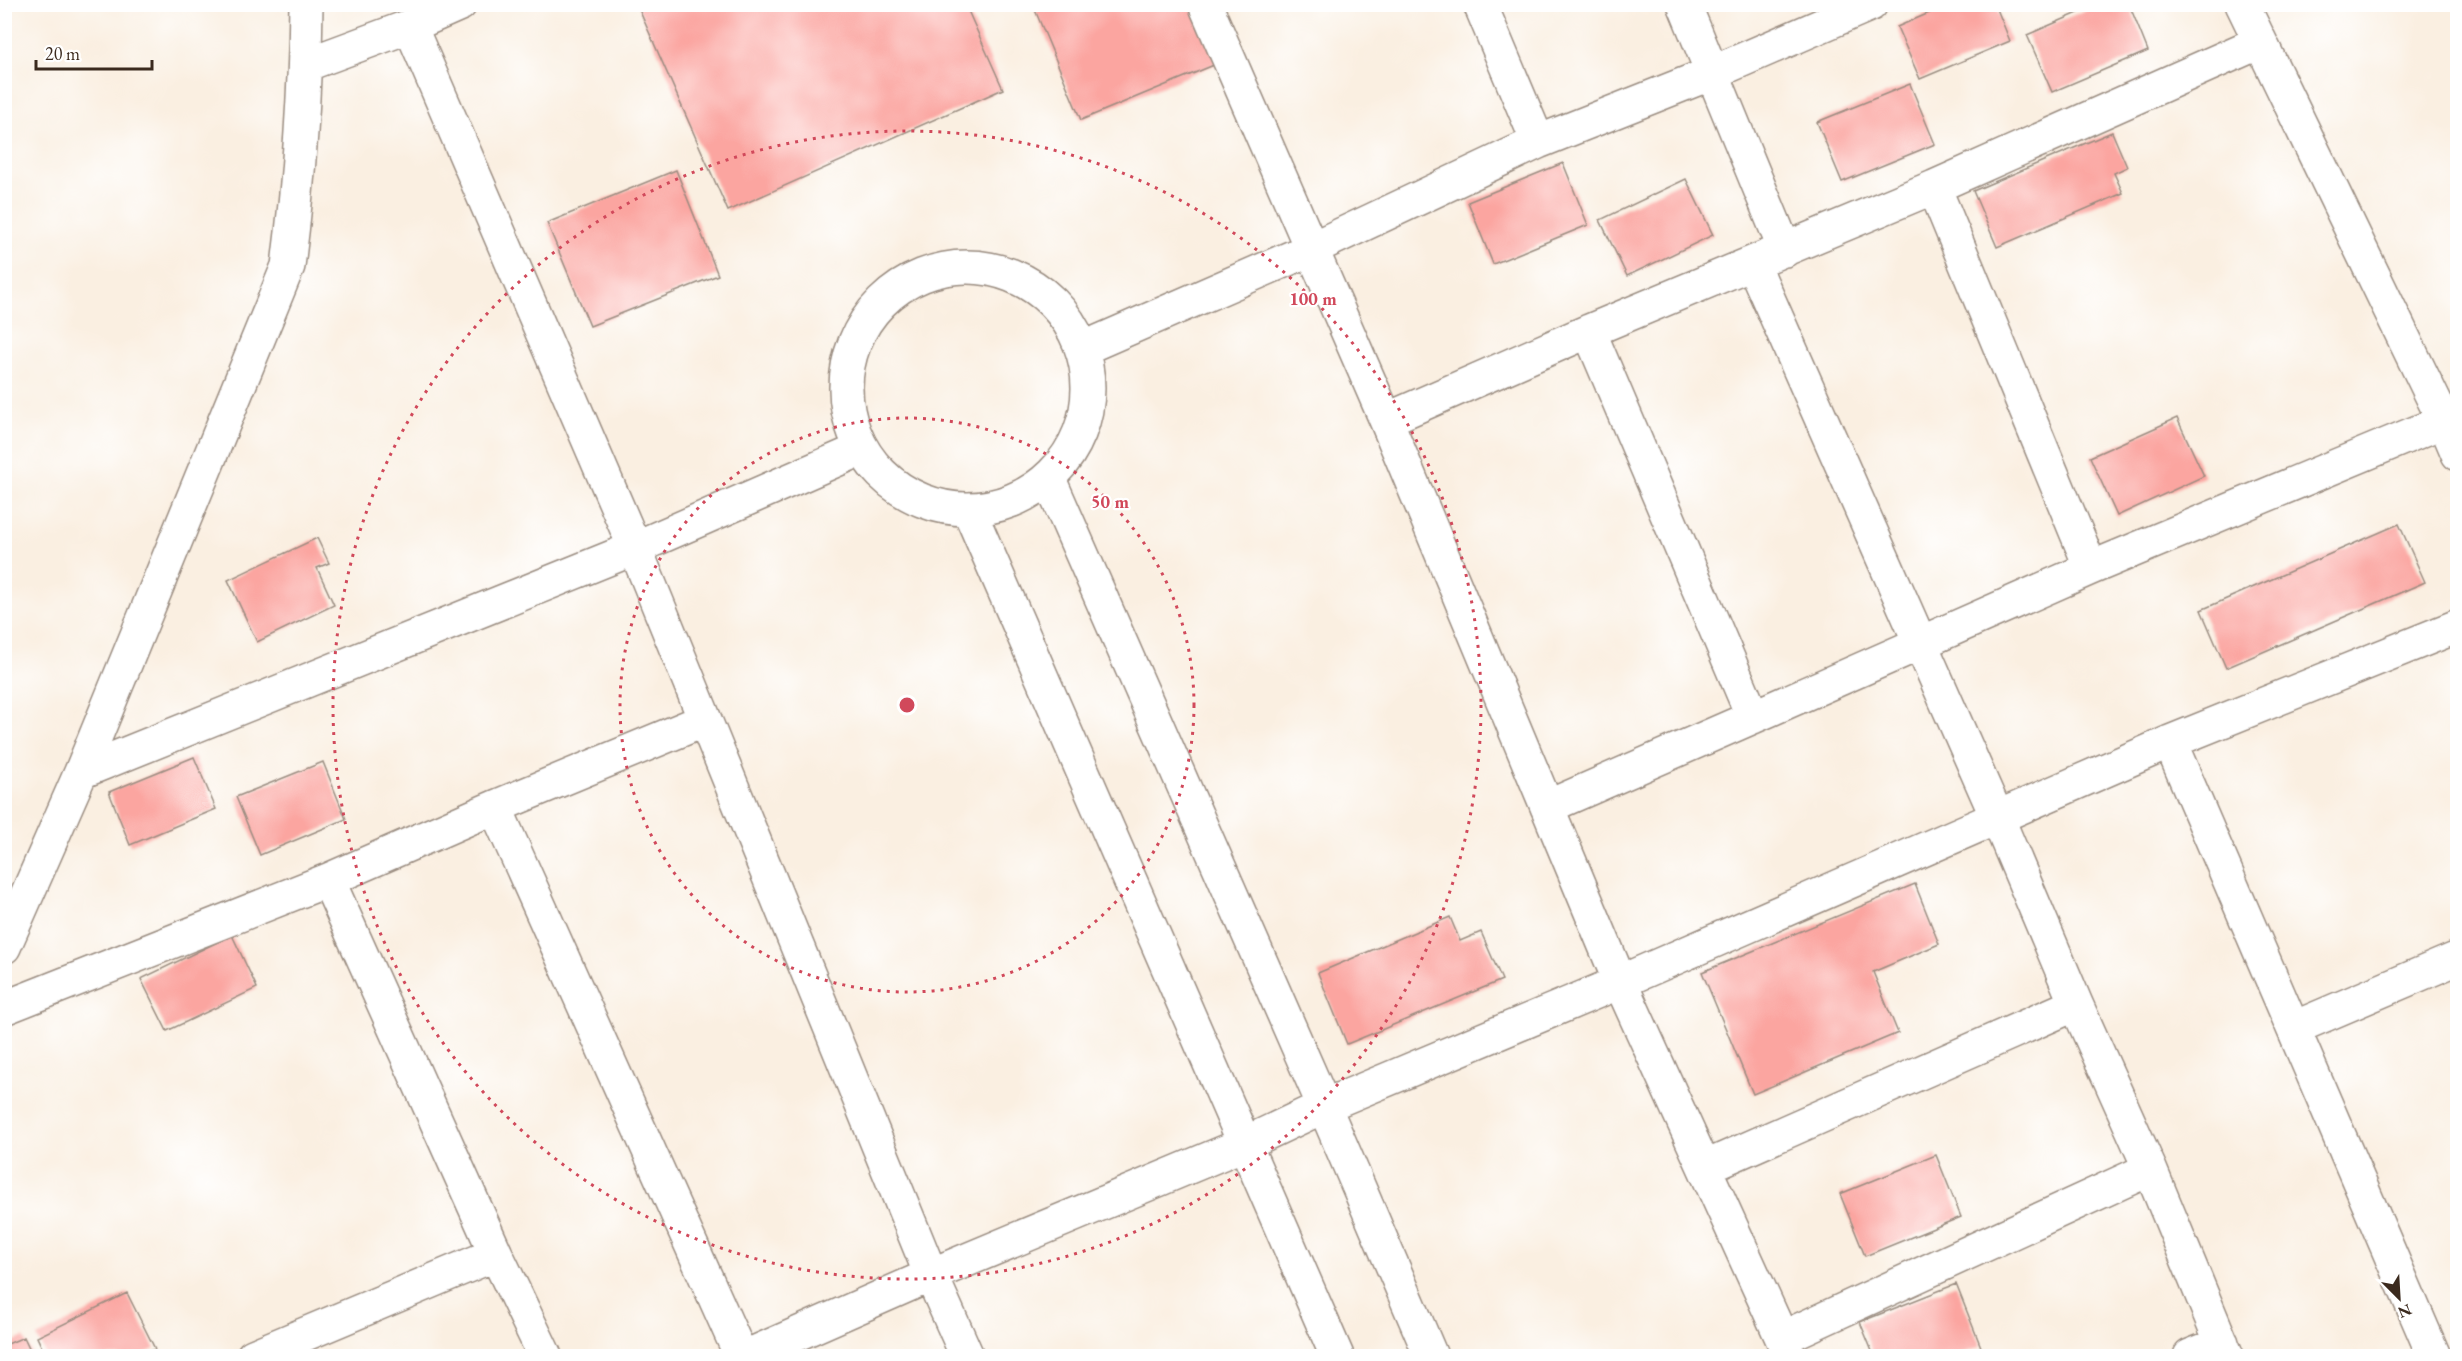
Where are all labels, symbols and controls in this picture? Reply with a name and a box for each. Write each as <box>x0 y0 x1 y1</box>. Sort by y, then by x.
scale bar <box>36 33 152 71</box>
text: 20 m <box>45 42 80 65</box>
text: 100 m <box>1289 287 1337 310</box>
text: 50 m <box>1091 490 1129 513</box>
centre of rings <box>897 695 917 715</box>
north arrow <box>2369 1268 2429 1328</box>
text: N <box>2395 1299 2415 1323</box>

